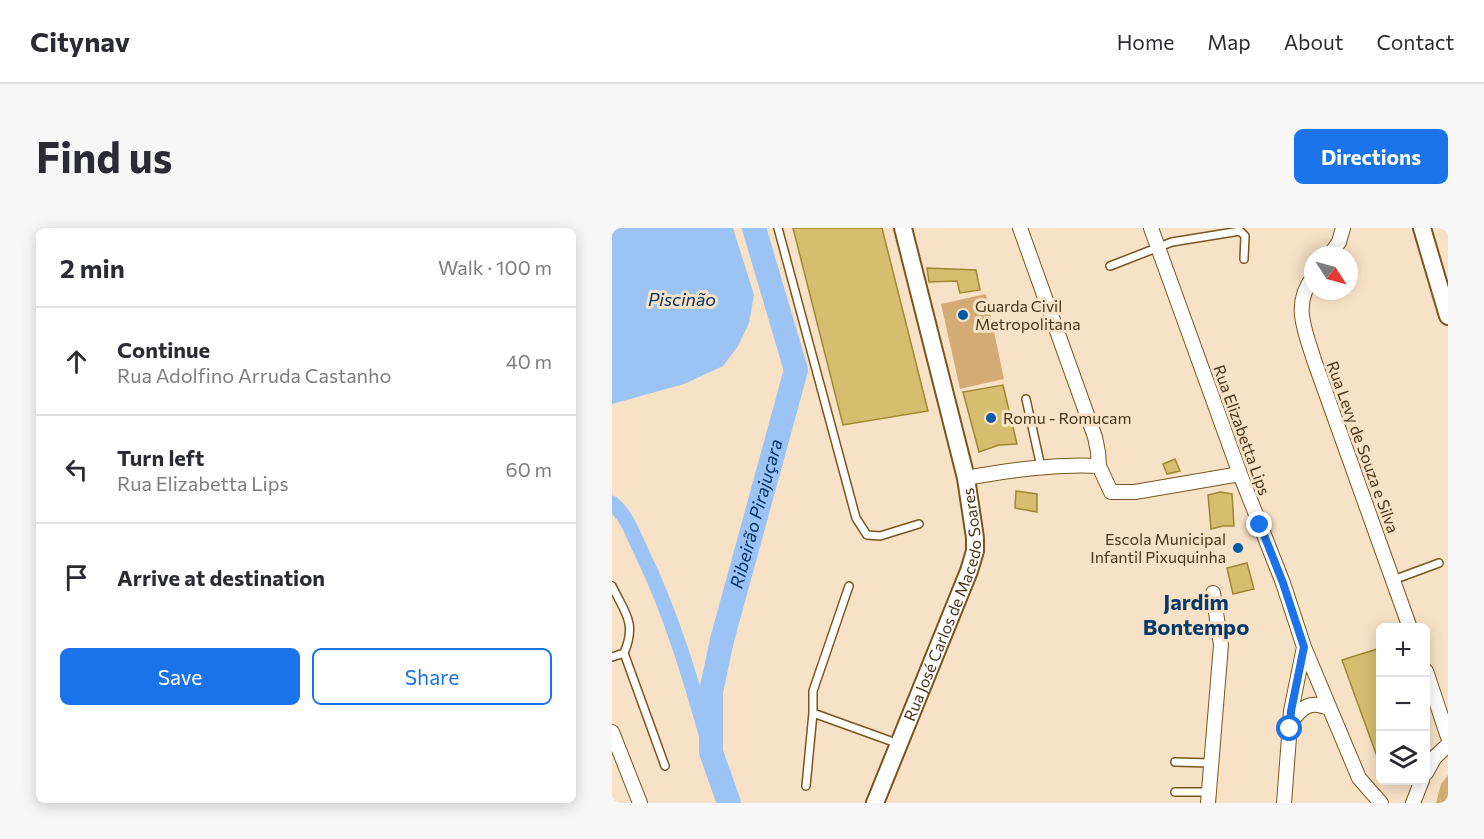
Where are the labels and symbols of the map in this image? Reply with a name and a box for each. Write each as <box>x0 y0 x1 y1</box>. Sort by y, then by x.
north arrow <box>1304 246 1358 300</box>
water label: Piscinão <box>648 288 716 310</box>
place label: Guarda Civil Metropolitana <box>975 296 1081 333</box>
marker: Guarda Civil Metropolitana <box>956 308 970 322</box>
street label: Rua Levy de Souza e Silva <box>1324 358 1403 535</box>
street label: Rua Elizabetta Lips <box>1210 362 1275 498</box>
place label: Romu - Romucam <box>1003 408 1131 427</box>
marker: Romu - Romucam <box>984 411 998 425</box>
water label: Ribeirão Pirajuçara <box>725 437 787 591</box>
street label: Rua José Carlos de Macedo Soares <box>899 487 984 724</box>
route end <box>1246 511 1272 537</box>
place label: Escola Municipal Infantil Pixuquinha <box>1090 529 1226 566</box>
marker: Escola Municipal Infantil Pixuquinha <box>1231 541 1245 555</box>
district label: Jardim Bontempo <box>1143 588 1249 640</box>
route start <box>1276 715 1302 741</box>

